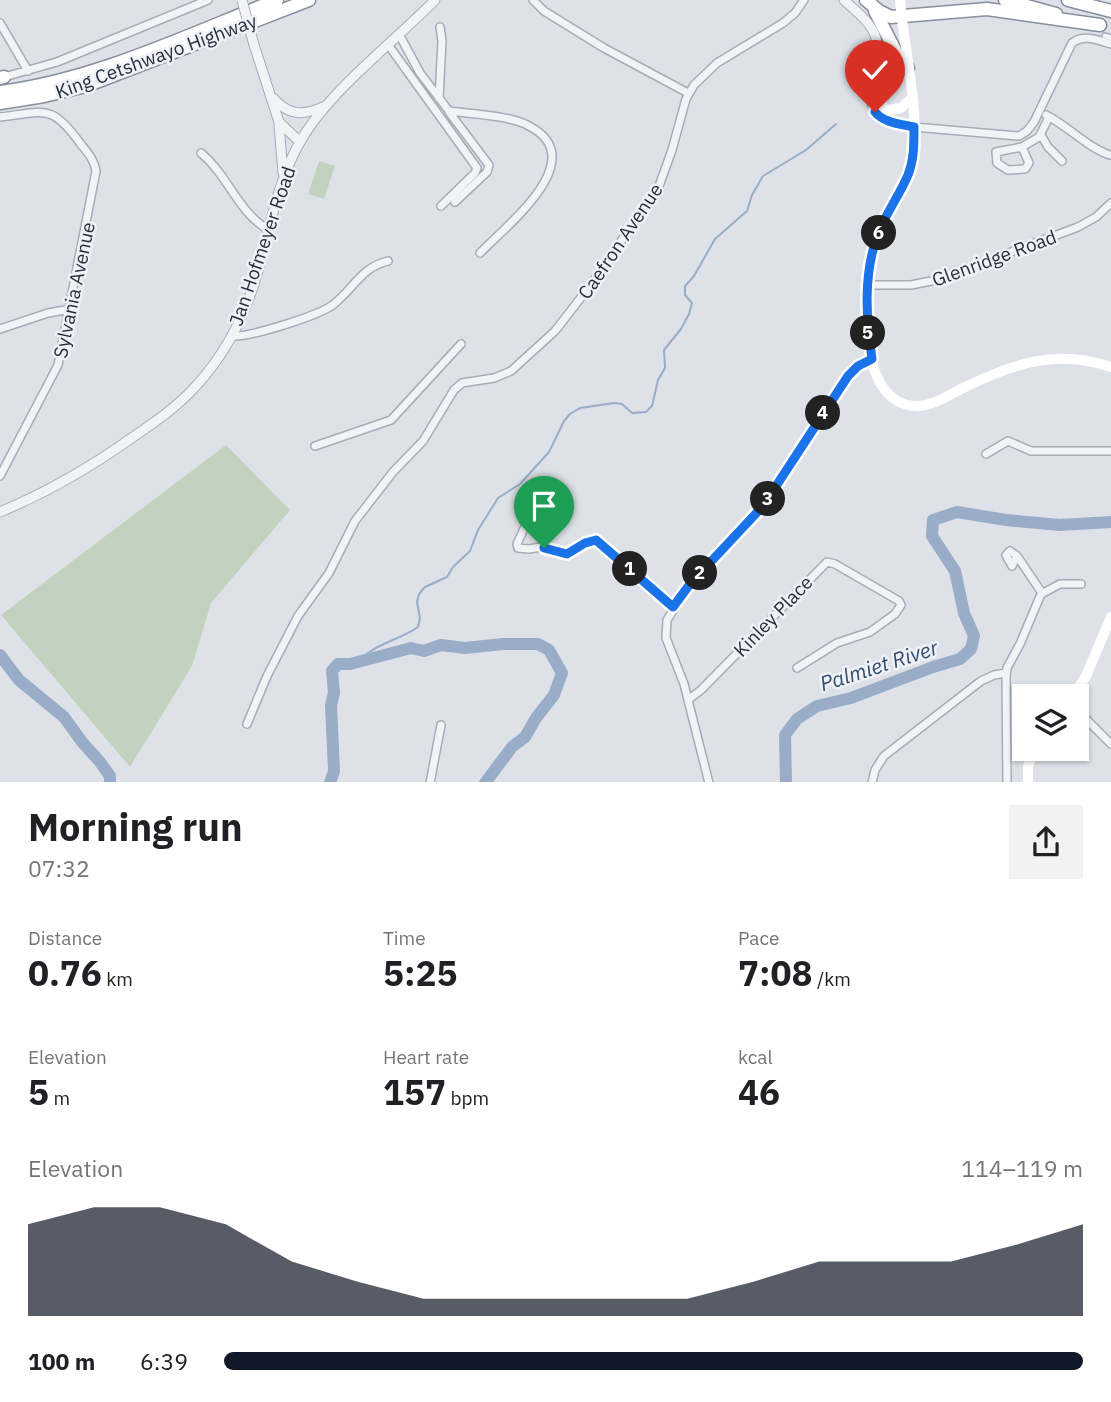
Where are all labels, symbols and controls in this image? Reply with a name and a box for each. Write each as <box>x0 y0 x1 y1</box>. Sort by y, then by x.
street label: King Cetshwayo Highway <box>52 8 261 104</box>
pin <box>845 40 905 112</box>
icon: check <box>856 51 894 89</box>
street label: Jan Hofmeyer Road <box>223 163 301 329</box>
street label: Caefron Avenue <box>572 178 668 304</box>
pin: 6 <box>862 216 896 250</box>
street label: Sylvania Avenue <box>48 220 100 360</box>
text: 6 <box>873 220 884 244</box>
street label: Glenridge Road <box>928 224 1060 292</box>
pin: 5 <box>850 316 886 350</box>
text: 5 <box>862 320 873 344</box>
pin: 4 <box>806 396 840 430</box>
text: 4 <box>817 400 828 424</box>
pin <box>514 476 574 548</box>
pin: 3 <box>750 482 786 516</box>
text: 3 <box>762 486 773 510</box>
icon: arrive <box>525 487 563 525</box>
pin: 1 <box>612 552 648 586</box>
text: 1 <box>624 556 635 580</box>
pin: 2 <box>682 556 718 590</box>
text: 2 <box>694 560 705 584</box>
street label: Kinley Place <box>728 570 818 662</box>
water label: Palmiet River <box>816 632 943 697</box>
map controls <box>1012 684 1089 761</box>
button: layers <box>1012 684 1089 761</box>
text: Morning run <box>28 802 243 851</box>
button: share <box>1009 805 1083 879</box>
text: 07:32 <box>28 853 90 883</box>
text: Distance <box>28 926 102 950</box>
text: Time <box>383 926 426 950</box>
text: Pace <box>738 926 779 950</box>
text: 0.76 <box>28 950 102 996</box>
text: 5:25 <box>383 950 458 996</box>
text: 7:08 <box>738 950 813 996</box>
text: km <box>102 967 133 991</box>
text: /km <box>813 967 851 991</box>
text: Elevation <box>28 1045 107 1069</box>
text: Heart rate <box>383 1045 469 1069</box>
text: kcal <box>738 1045 773 1069</box>
text: 5 <box>28 1069 49 1115</box>
text: 157 <box>383 1069 446 1115</box>
text: 46 <box>738 1069 780 1115</box>
text: m <box>49 1086 70 1110</box>
text: bpm <box>446 1086 489 1110</box>
text: Elevation <box>28 1153 123 1183</box>
text: 114–119 m <box>961 1153 1083 1183</box>
text: 100 m <box>28 1346 95 1376</box>
text: 6:39 <box>140 1346 188 1376</box>

